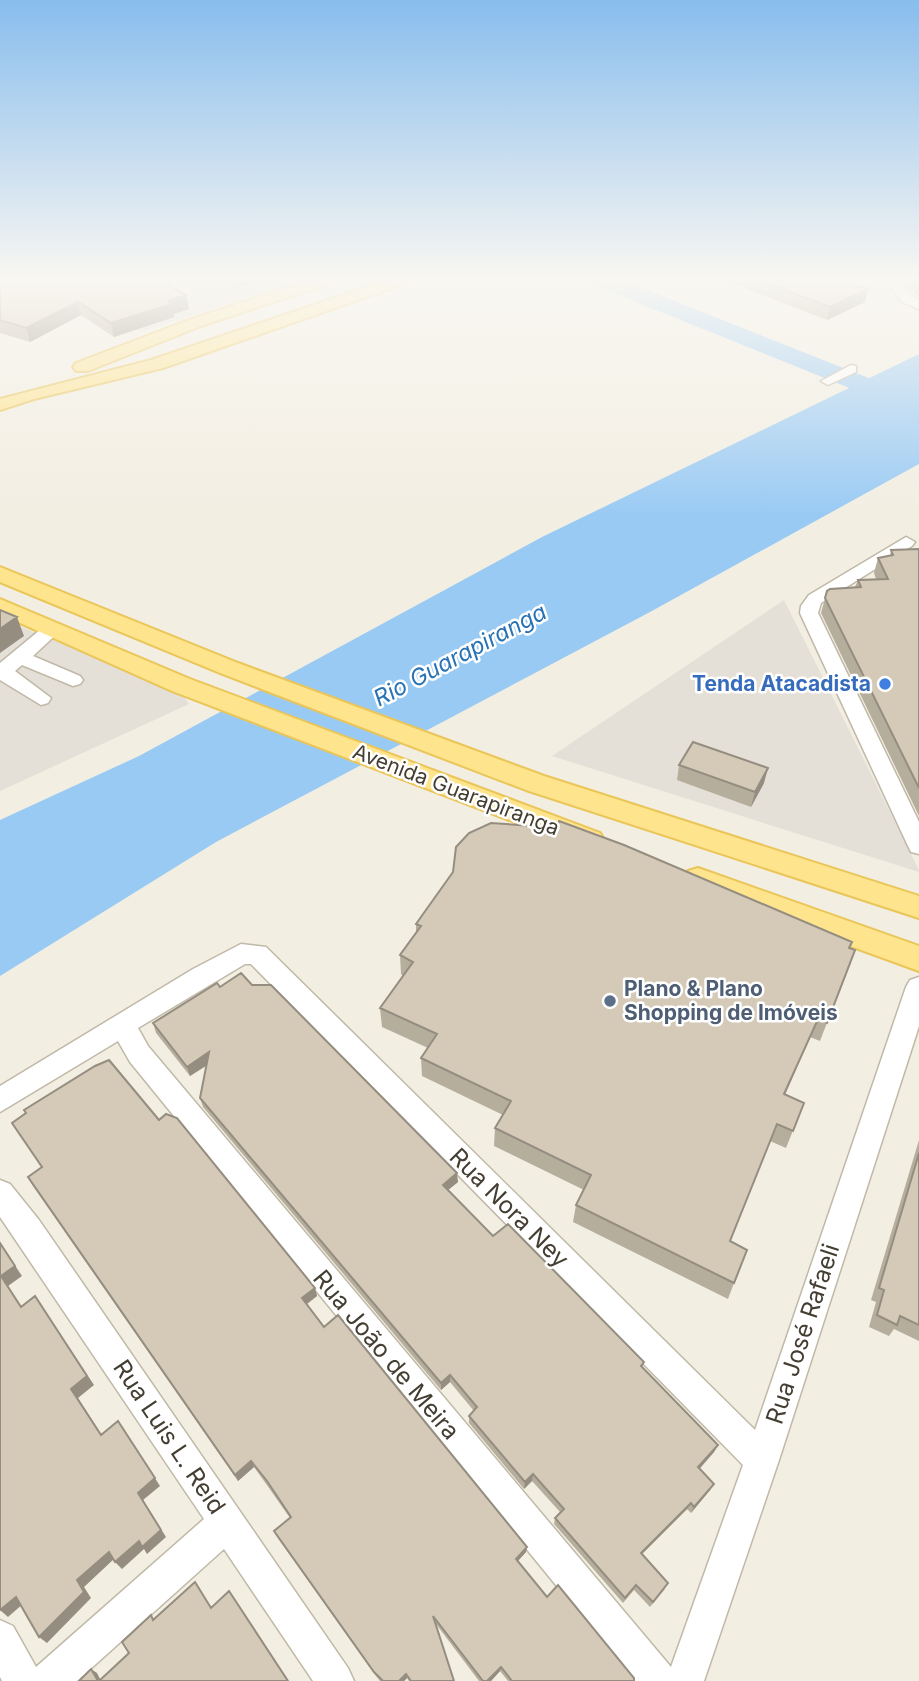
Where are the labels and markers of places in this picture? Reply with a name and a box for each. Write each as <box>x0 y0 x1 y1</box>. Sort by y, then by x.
place label: Tenda Atacadista <box>692 671 871 696</box>
marker: Tenda Atacadista <box>877 676 893 692</box>
place label: Plano & Plano Shopping de Imóveis <box>624 976 838 1025</box>
marker: Plano & Plano Shopping de Imóveis <box>602 993 618 1009</box>

